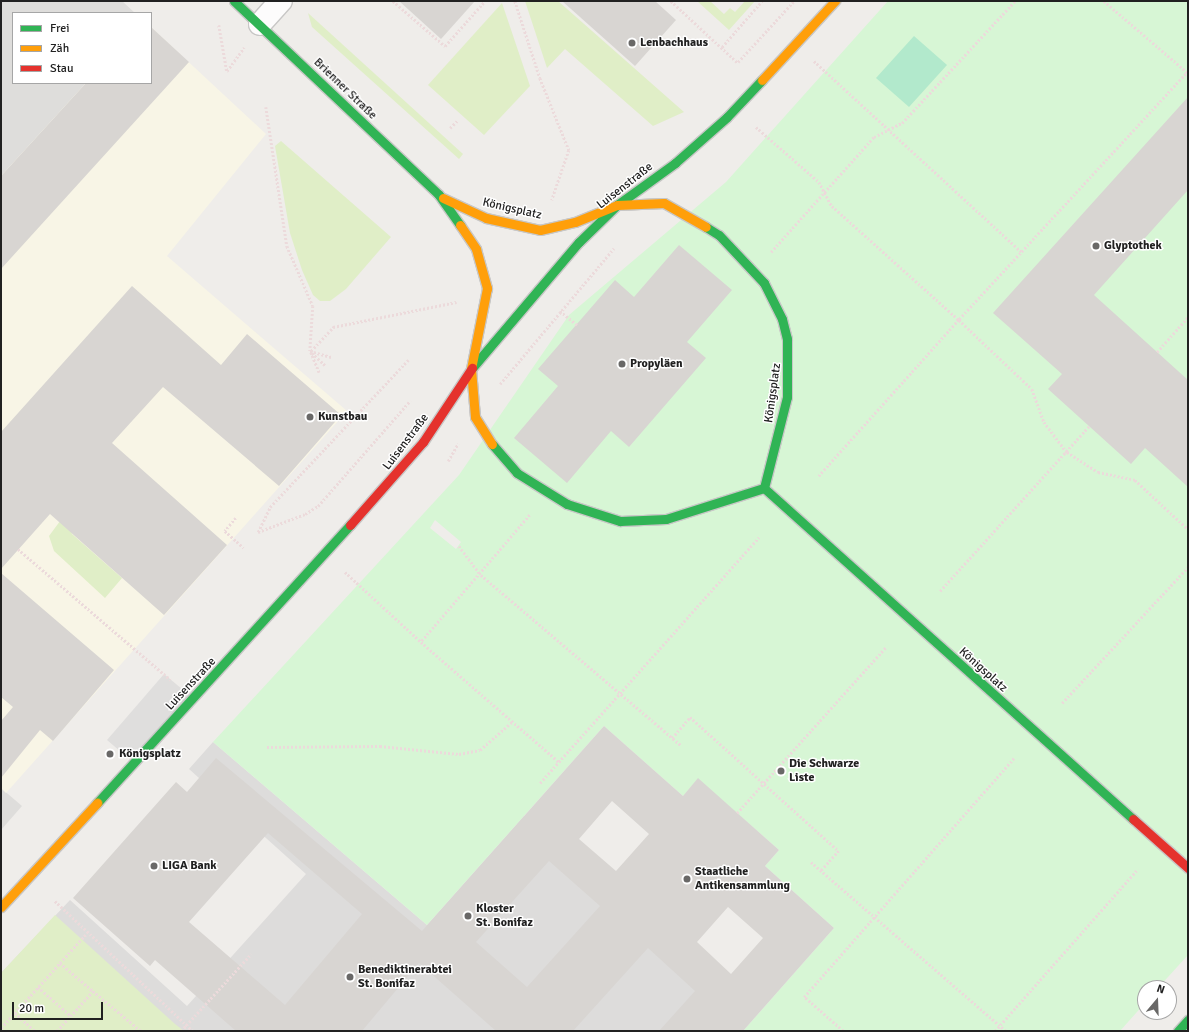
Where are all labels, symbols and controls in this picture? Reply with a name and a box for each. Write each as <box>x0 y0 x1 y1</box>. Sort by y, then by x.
legend <box>12 12 152 84</box>
text: Frei <box>50 21 69 36</box>
place label: Lenbachhaus <box>640 36 708 50</box>
marker: Lenbachhaus <box>627 38 637 48</box>
text: Zäh <box>50 41 69 56</box>
street label: Brienner Straße <box>311 55 379 123</box>
text: Stau <box>50 61 74 76</box>
street label: Luisenstraße <box>594 160 656 212</box>
street label: Königsplatz <box>481 195 543 223</box>
place label: Glyptothek <box>1104 239 1162 253</box>
marker: Glyptothek <box>1091 241 1101 251</box>
place label: Propyläen <box>630 357 683 371</box>
marker: Propyläen <box>617 359 627 369</box>
street label: Königsplatz <box>762 362 784 424</box>
place label: Kunstbau <box>318 410 367 424</box>
street label: Luisenstraße <box>380 411 432 473</box>
marker: Kunstbau <box>305 412 315 422</box>
street label: Königsplatz <box>956 645 1010 695</box>
street label: Luisenstraße <box>163 655 219 713</box>
place label: Königsplatz <box>119 747 181 761</box>
marker: Königsplatz <box>104 748 116 760</box>
place label: Die Schwarze Liste <box>789 757 859 785</box>
marker: Die Schwarze Liste <box>776 766 786 776</box>
place label: LIGA Bank <box>162 859 217 873</box>
marker: LIGA Bank <box>149 861 159 871</box>
place label: Staatliche Antikensammlung <box>695 865 790 893</box>
marker: Staatliche Antikensammlung <box>682 874 692 884</box>
place label: Kloster St. Bonifaz <box>476 902 533 930</box>
marker: Kloster St. Bonifaz <box>463 911 473 921</box>
place label: Benediktinerabtei St. Bonifaz <box>358 963 452 991</box>
marker: Benediktinerabtei St. Bonifaz <box>345 972 355 982</box>
north arrow <box>1137 980 1177 1020</box>
text: N <box>1155 982 1166 997</box>
scale bar <box>14 994 105 1020</box>
text: 20 m <box>19 1001 44 1016</box>

